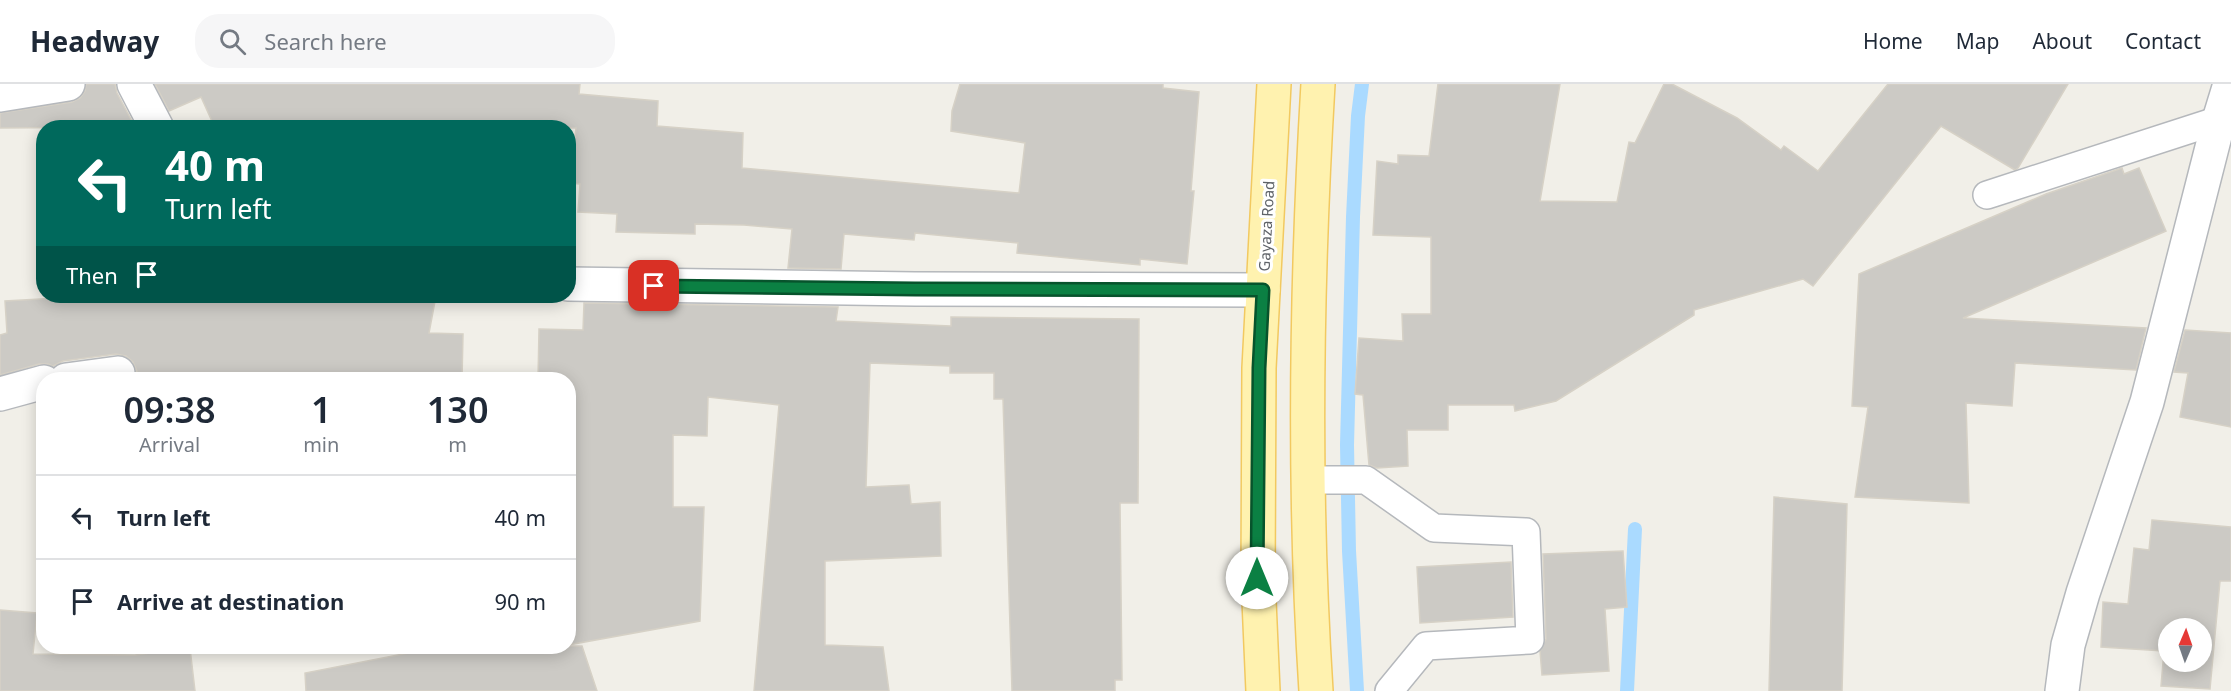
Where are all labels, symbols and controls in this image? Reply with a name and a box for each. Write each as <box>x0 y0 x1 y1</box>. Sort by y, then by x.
search box <box>195 14 615 68</box>
text: Headway <box>30 22 159 60</box>
icon: search <box>216 25 249 58</box>
text: Search here <box>264 26 387 56</box>
text: Home <box>1863 27 1923 55</box>
text: Map <box>1956 27 1999 55</box>
text: About <box>2032 27 2092 55</box>
text: Contact <box>2125 27 2201 55</box>
text: 40 m <box>165 136 265 193</box>
icon: left <box>66 144 144 222</box>
street label: Gayaza Road <box>1254 180 1278 272</box>
text: Turn left <box>165 190 271 227</box>
icon: arrive <box>130 258 163 291</box>
text: Then <box>66 260 118 290</box>
pin <box>628 260 679 311</box>
icon: arrive <box>637 269 670 302</box>
text: 09:38 <box>123 385 216 434</box>
text: 1 <box>311 385 332 434</box>
text: 130 <box>427 385 489 434</box>
text: Arrival <box>139 431 200 458</box>
text: min <box>303 431 339 458</box>
text: m <box>448 431 467 458</box>
icon: left <box>66 501 99 534</box>
text: Turn left <box>117 502 211 532</box>
text: 40 m <box>495 502 546 532</box>
position arrow <box>1225 546 1289 610</box>
icon: arrive <box>66 585 99 618</box>
text: Arrive at destination <box>117 586 344 616</box>
text: 90 m <box>495 586 546 616</box>
north arrow <box>2158 618 2212 672</box>
map controls <box>2158 618 2212 672</box>

